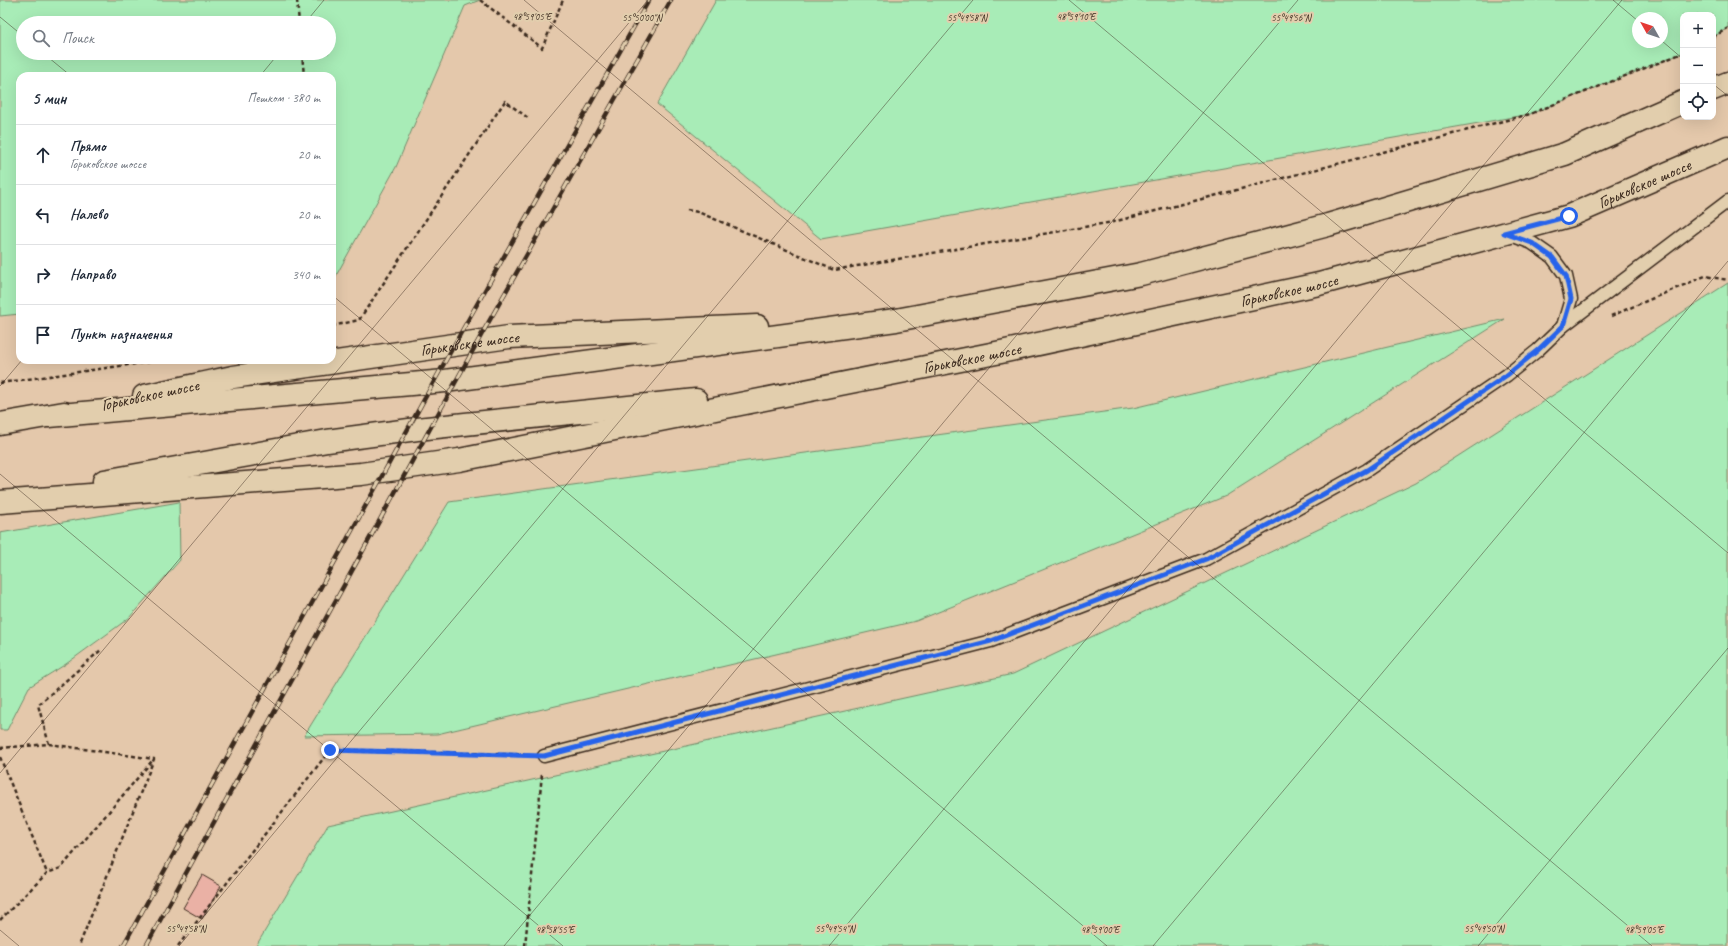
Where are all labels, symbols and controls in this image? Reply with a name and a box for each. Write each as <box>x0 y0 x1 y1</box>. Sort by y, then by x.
text: 48°59'05"E <box>513 10 553 23</box>
text: 48°59'10"E <box>1057 10 1097 23</box>
text: 55°50'00"N <box>622 11 664 24</box>
text: 55°49'58"N <box>947 11 989 24</box>
text: 55°49'56"N <box>1271 11 1313 24</box>
north arrow <box>1632 12 1668 48</box>
map controls <box>1680 12 1716 120</box>
button: + <box>1680 12 1716 48</box>
search box <box>16 16 336 60</box>
icon: search <box>30 27 52 49</box>
text: Поиск <box>62 29 94 48</box>
button: − <box>1680 48 1716 84</box>
button: locate <box>1680 84 1716 120</box>
text: 5 мин <box>32 88 66 109</box>
text: Пешком · 380 m <box>247 90 320 106</box>
text: Прямо <box>70 137 106 156</box>
icon: ahead <box>32 144 54 166</box>
text: 20 m <box>298 147 320 163</box>
street label: Горьковское шоссе <box>1594 153 1695 213</box>
text: Горьковское шоссе <box>70 156 146 172</box>
icon: left <box>32 204 54 226</box>
text: Налево <box>70 205 108 224</box>
text: 20 m <box>298 207 320 223</box>
route start <box>1560 207 1578 225</box>
icon: right <box>32 264 54 286</box>
text: Направо <box>70 265 116 284</box>
text: 340 m <box>292 267 320 283</box>
street label: Горьковское шоссе <box>1238 269 1341 311</box>
icon: arrive <box>32 324 54 346</box>
text: Пункт назначения <box>70 325 172 344</box>
street label: Горьковское шоссе <box>419 326 521 360</box>
street label: Горьковское шоссе <box>921 337 1024 378</box>
street label: Горьковское шоссе <box>99 374 202 416</box>
route end <box>321 741 339 759</box>
text: 55°49'58"N <box>166 922 208 935</box>
text: 55°49'54"N <box>815 922 857 935</box>
text: 55°49'50"N <box>1464 922 1506 935</box>
text: 48°58'55"E <box>536 923 576 936</box>
text: 48°59'00"E <box>1081 923 1121 936</box>
text: 48°59'05"E <box>1625 923 1665 936</box>

